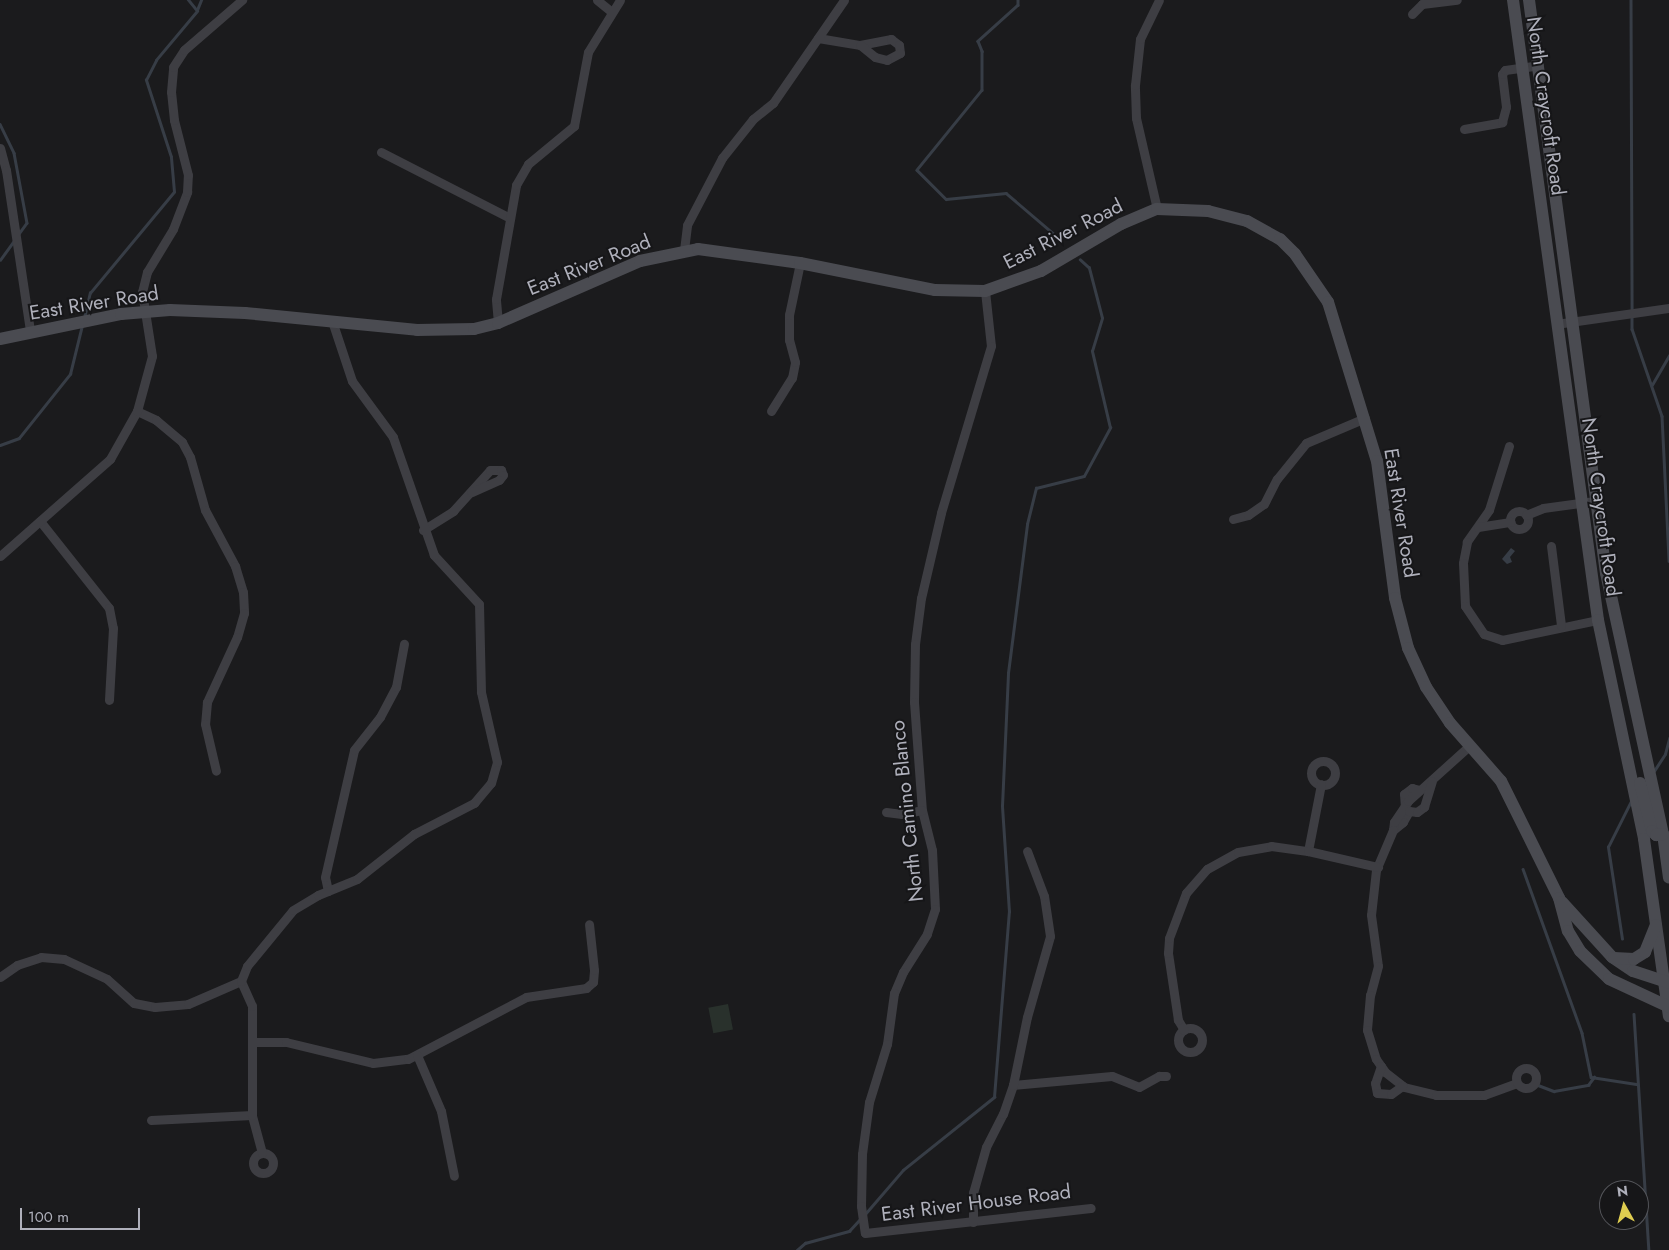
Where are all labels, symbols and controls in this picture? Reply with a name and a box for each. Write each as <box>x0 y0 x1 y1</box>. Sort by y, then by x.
street label: North Craycroft Road <box>1522 15 1570 197</box>
street label: East River Road <box>999 194 1127 274</box>
street label: East River Road <box>524 229 654 301</box>
street label: East River Road <box>28 281 160 325</box>
street label: North Craycroft Road <box>1577 416 1625 598</box>
street label: East River Road <box>1379 447 1423 579</box>
street label: North Camino Blanco <box>886 719 928 903</box>
street label: East River House Road <box>880 1179 1072 1227</box>
north arrow <box>1599 1180 1649 1230</box>
text: N <box>1616 1181 1629 1202</box>
scale bar <box>22 1198 142 1230</box>
text: 100 m <box>28 1206 69 1228</box>

